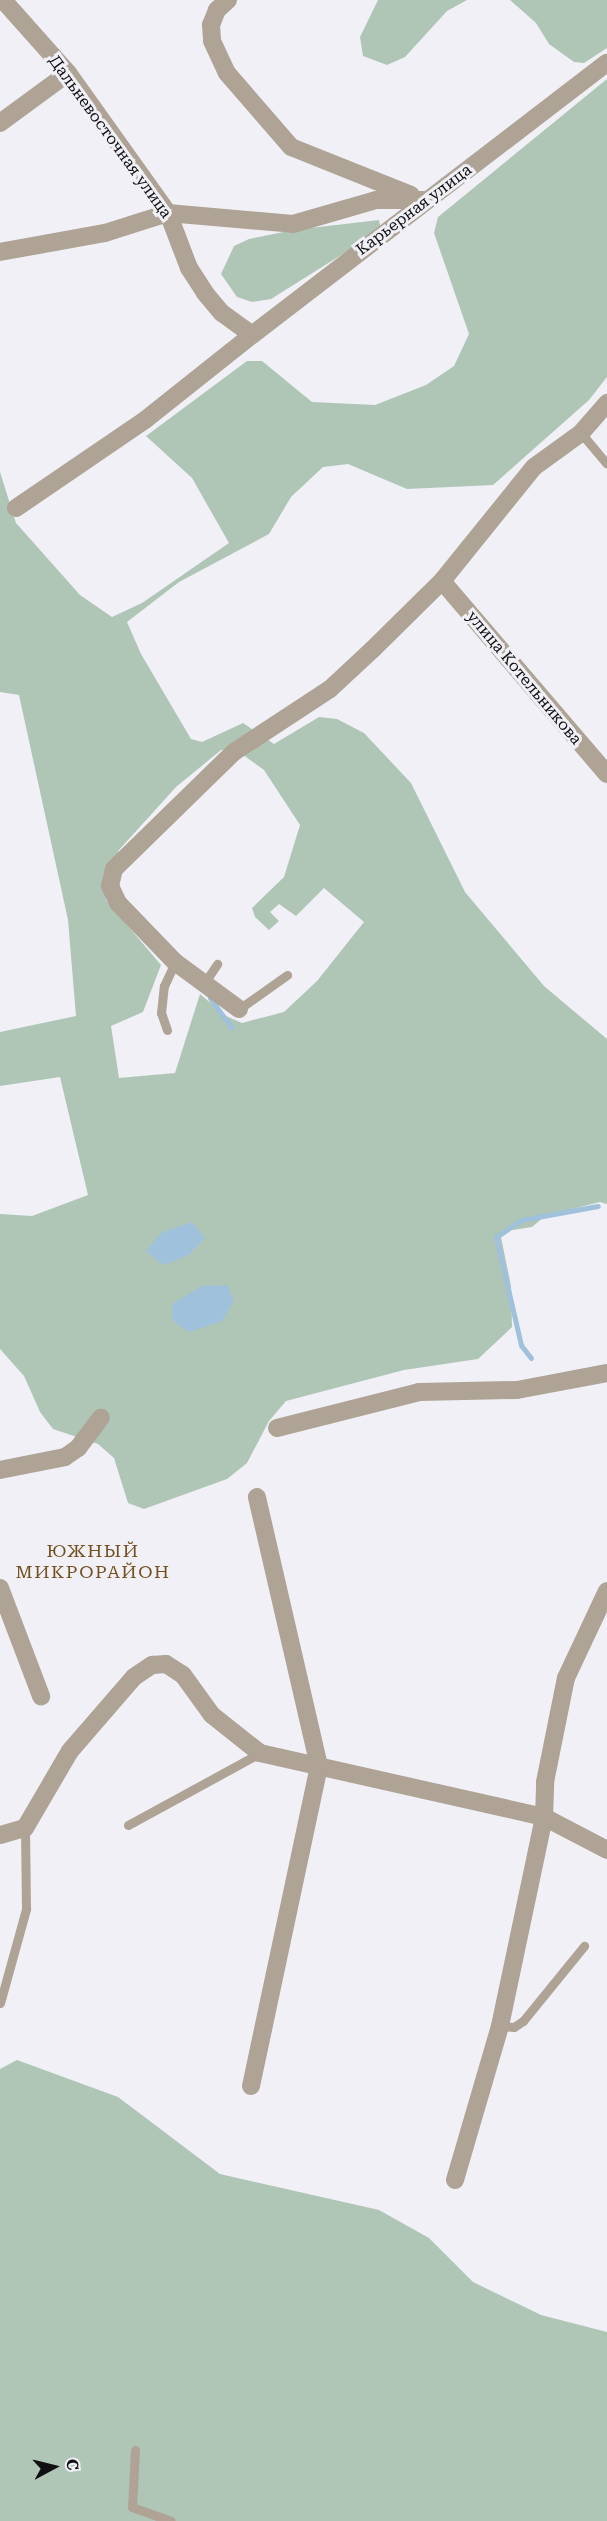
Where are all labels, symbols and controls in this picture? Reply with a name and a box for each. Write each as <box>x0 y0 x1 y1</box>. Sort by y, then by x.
street label: Дальневосточная улица <box>44 52 176 222</box>
street label: Карьерная улица <box>353 160 475 260</box>
street label: улица Котельникова <box>463 607 585 749</box>
district label: ЮЖНЫЙ МИКРОРАЙОН <box>16 1541 170 1584</box>
north arrow <box>24 2437 84 2497</box>
text: С <box>62 2458 82 2471</box>

